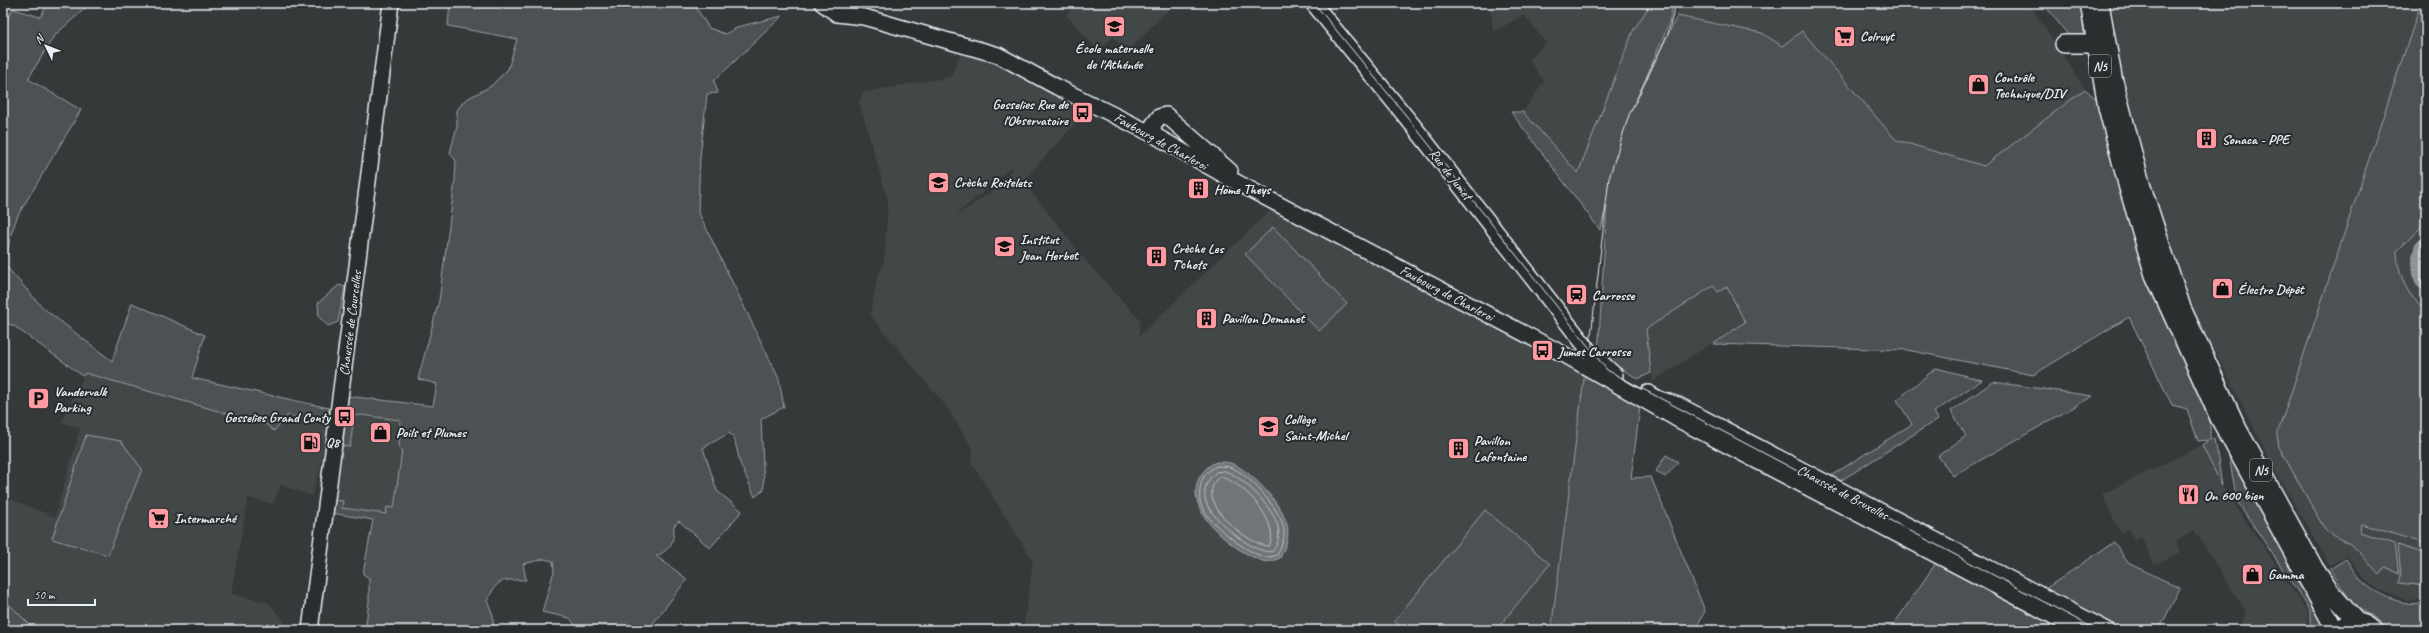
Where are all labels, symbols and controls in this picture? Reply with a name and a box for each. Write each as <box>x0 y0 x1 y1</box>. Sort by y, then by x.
school or university icon: École maternelle de l'Athénée <box>1101 13 1127 39</box>
supermarket icon: Colruyt <box>1831 23 1857 49</box>
north arrow <box>26 26 66 66</box>
place label: Colruyt <box>1860 28 1895 45</box>
text: N <box>31 30 48 46</box>
place label: École maternelle de l'Athénée <box>1075 40 1154 73</box>
road number: N5 <box>2089 55 2111 77</box>
place label: Contrôle Technique/DIV <box>1994 69 2068 102</box>
shop icon: Contrôle Technique/DIV <box>1966 72 1992 98</box>
place label: Gosselies Rue de l'Observatoire <box>992 96 1069 129</box>
bus stop icon: Gosselies Rue de l'Observatoire <box>1070 99 1096 125</box>
street label: Faubourg de Charleroi <box>1111 109 1212 175</box>
building icon: Sonaca - PPE <box>2193 126 2219 152</box>
place label: Sonaca - PPE <box>2222 131 2291 148</box>
street label: Rue de Jumet <box>1425 145 1477 205</box>
school or university icon: Crèche Roitelets <box>926 169 952 195</box>
place label: Crèche Roitelets <box>954 174 1033 191</box>
building icon: Home Theys <box>1185 176 1211 202</box>
place label: Home Theys <box>1214 181 1272 198</box>
place label: Institut Jean Herbet <box>1019 231 1079 264</box>
school or university icon: Institut Jean Herbet <box>991 234 1017 260</box>
place label: Crèche Les T'chots <box>1172 240 1226 273</box>
building icon: Crèche Les T'chots <box>1143 243 1169 269</box>
street label: Faubourg de Charleroi <box>1397 262 1499 326</box>
street label: Chaussée de Courcelles <box>336 268 366 376</box>
shop icon: Électro Dépôt <box>2210 276 2236 302</box>
place label: Électro Dépôt <box>2238 281 2305 298</box>
station icon: Carrosse <box>1563 282 1589 308</box>
place label: Carrosse <box>1592 287 1636 304</box>
building icon: Pavillon Demanet <box>1194 305 1220 331</box>
place label: Pavillon Demanet <box>1222 310 1306 327</box>
bus stop icon: Jumet Carrosse <box>1530 338 1556 364</box>
place label: Jumet Carrosse <box>1557 343 1632 360</box>
place label: Vandervalk Parking <box>54 383 108 416</box>
parking icon: Vandervalk Parking <box>25 386 51 412</box>
bus stop icon: Gosselies Grand Conty <box>332 404 358 430</box>
place label: Gosselies Grand Conty <box>224 409 331 426</box>
place label: Collège Saint-Michel <box>1284 411 1350 444</box>
school or university icon: Collège Saint-Michel <box>1255 414 1281 440</box>
shop icon: Poils et Plumes <box>367 419 393 445</box>
place label: Poils et Plumes <box>396 424 468 441</box>
fuel station icon: Q8 <box>298 429 324 455</box>
place label: Pavillon Lafontaine <box>1474 432 1528 465</box>
place label: Q8 <box>326 434 341 451</box>
building icon: Pavillon Lafontaine <box>1446 435 1472 461</box>
road number: N5 <box>2250 459 2272 481</box>
street label: Chaussée de Bruxelles <box>1794 461 1892 524</box>
restaurant icon: On 600 bien <box>2176 482 2202 508</box>
place label: On 600 bien <box>2204 487 2264 504</box>
supermarket icon: Intermarché <box>146 505 172 531</box>
place label: Intermarché <box>174 510 238 527</box>
shop icon: Gamma <box>2240 561 2266 587</box>
place label: Gamma <box>2268 566 2305 583</box>
scale bar <box>28 581 95 607</box>
text: 50 m <box>34 587 56 603</box>

